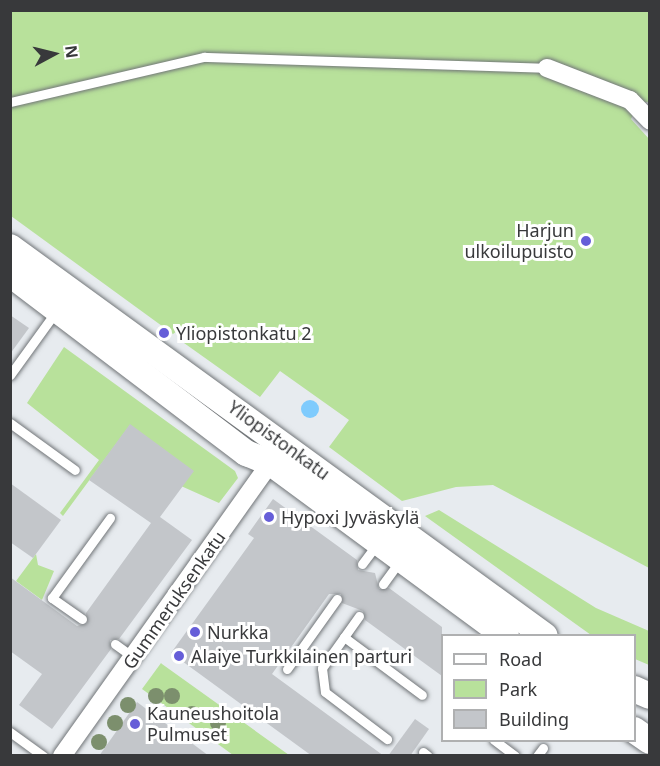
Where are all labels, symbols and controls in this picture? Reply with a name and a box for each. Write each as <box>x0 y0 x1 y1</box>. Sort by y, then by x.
north arrow <box>24 24 84 84</box>
text: N <box>60 44 84 60</box>
place label: Harjun ulkoilupuisto <box>464 220 574 262</box>
marker: Harjun ulkoilupuisto <box>579 234 593 248</box>
place label: Yliopistonkatu 2 <box>176 322 312 344</box>
marker: Yliopistonkatu 2 <box>157 326 171 340</box>
street label: Yliopistonkatu <box>224 396 334 484</box>
place label: Hypoxi Jyväskylä <box>281 506 419 528</box>
marker: Hypoxi Jyväskylä <box>262 510 276 524</box>
street label: Gummeruksenkatu <box>118 527 230 673</box>
place label: Nurkka <box>207 621 269 643</box>
marker: Nurkka <box>188 625 202 639</box>
legend <box>441 634 636 742</box>
place label: Alaiye Turkkilainen parturi <box>191 645 412 667</box>
text: Road <box>499 647 542 671</box>
marker: Alaiye Turkkilainen parturi <box>172 649 186 663</box>
text: Park <box>499 677 537 701</box>
place label: Kauneushoitola Pulmuset <box>147 703 279 746</box>
text: Building <box>499 707 569 731</box>
marker: Kauneushoitola Pulmuset <box>128 717 142 731</box>

